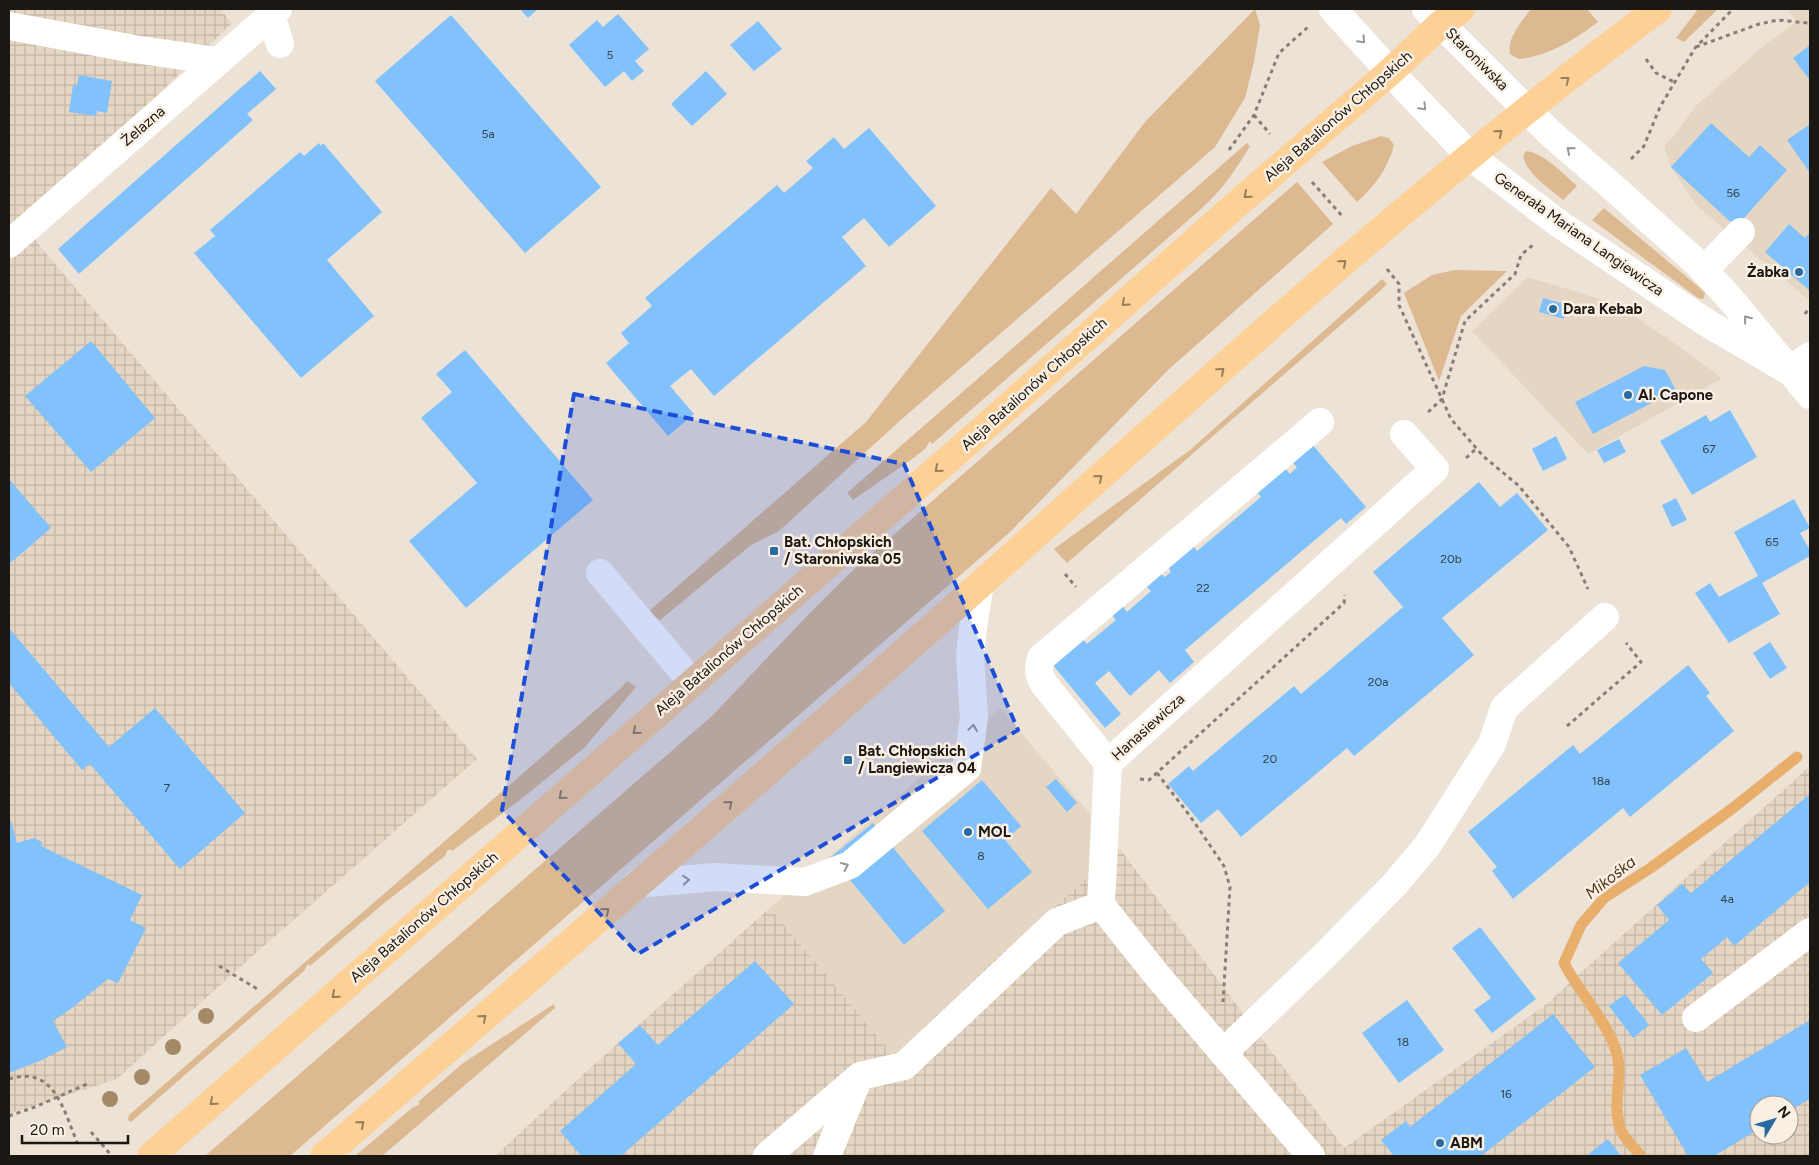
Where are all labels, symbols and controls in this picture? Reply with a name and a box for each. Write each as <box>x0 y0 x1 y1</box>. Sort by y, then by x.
street label: Staroniwska <box>1442 24 1512 94</box>
one-way arrow <box>1356 34 1365 43</box>
street label: Aleja Batalionów Chłopskich <box>1260 47 1416 185</box>
house number: 5 <box>607 48 614 62</box>
one-way arrow <box>1560 77 1569 85</box>
street label: Żelazna <box>117 102 169 150</box>
one-way arrow <box>1417 102 1426 111</box>
house number: 5a <box>481 127 495 141</box>
one-way arrow <box>1493 131 1502 139</box>
one-way arrow <box>1567 147 1576 156</box>
street label: Generała Mariana Langiewicza <box>1491 168 1667 300</box>
house number: 56 <box>1726 186 1740 200</box>
one-way arrow <box>1243 190 1252 199</box>
one-way arrow <box>1337 260 1346 269</box>
place label: Żabka <box>1747 262 1789 281</box>
marker: Żabka <box>1793 266 1805 278</box>
one-way arrow <box>1122 297 1131 306</box>
place label: Dara Kebab <box>1563 300 1643 318</box>
marker: Dara Kebab <box>1547 303 1559 315</box>
street label: Aleja Batalionów Chłopskich <box>957 314 1111 454</box>
one-way arrow <box>1744 316 1753 325</box>
one-way arrow <box>1215 368 1224 376</box>
place label: Al. Capone <box>1638 386 1714 404</box>
marker: Al. Capone <box>1622 389 1634 401</box>
house number: 67 <box>1702 442 1716 456</box>
one-way arrow <box>934 463 943 472</box>
one-way arrow <box>1094 475 1103 484</box>
place label: Bat. Chłopskich / Staroniwska 05 <box>784 533 901 568</box>
house number: 65 <box>1765 535 1779 549</box>
marker: Bat. Chłopskich / Staroniwska 05 <box>768 545 780 557</box>
house number: 20b <box>1440 552 1462 566</box>
street label: Aleja Batalionów Chłopskich <box>651 581 807 719</box>
house number: 22 <box>1196 581 1210 595</box>
house number: 20a <box>1368 675 1388 689</box>
street label: Hanasiewicza <box>1108 690 1188 764</box>
one-way arrow <box>967 723 977 732</box>
one-way arrow <box>633 725 642 734</box>
place label: Bat. Chłopskich / Langiewicza 04 <box>858 742 977 777</box>
house number: 20 <box>1263 752 1278 766</box>
marker: Bat. Chłopskich / Langiewicza 04 <box>842 754 854 766</box>
house number: 18a <box>1592 774 1610 788</box>
house number: 7 <box>164 781 171 795</box>
one-way arrow <box>559 790 568 799</box>
one-way arrow <box>723 801 732 810</box>
place label: MOL <box>978 823 1011 841</box>
marker: MOL <box>962 826 974 838</box>
street label: Aleja Batalionów Chłopskich <box>346 848 502 986</box>
house number: 8 <box>977 849 985 863</box>
water label: Mikośka <box>1581 852 1639 903</box>
one-way arrow <box>840 862 849 873</box>
one-way arrow <box>682 875 690 886</box>
house number: 4a <box>1720 892 1734 906</box>
one-way arrow <box>600 908 609 917</box>
one-way arrow <box>331 989 340 998</box>
one-way arrow <box>478 1014 487 1023</box>
house number: 18 <box>1397 1035 1409 1049</box>
house number: 16 <box>1500 1087 1512 1101</box>
north arrow <box>1749 1095 1799 1145</box>
one-way arrow <box>209 1096 218 1105</box>
text: N <box>1774 1103 1794 1122</box>
scale bar <box>22 1112 129 1144</box>
text: 20 m <box>30 1121 64 1139</box>
one-way arrow <box>355 1121 364 1130</box>
place label: ABM <box>1450 1134 1483 1152</box>
marker: ABM <box>1434 1137 1446 1149</box>

